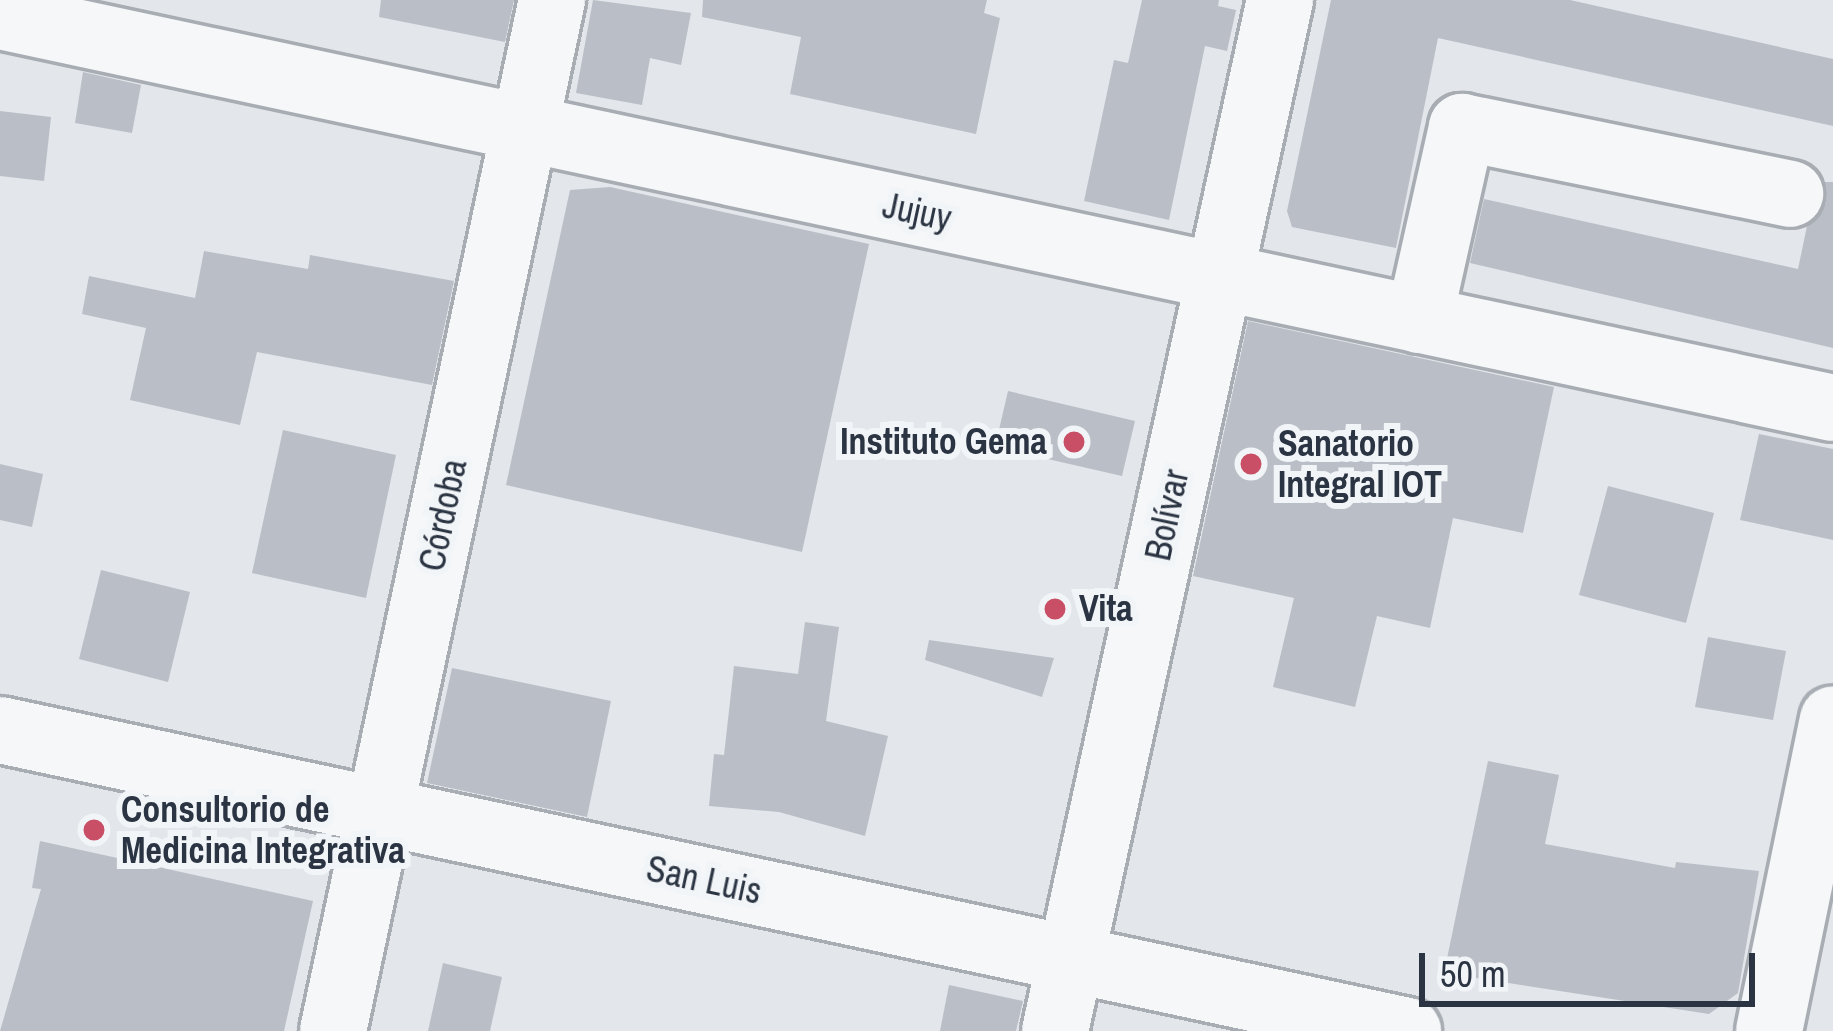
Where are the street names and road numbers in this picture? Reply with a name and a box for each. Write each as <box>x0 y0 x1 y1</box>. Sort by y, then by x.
street label: Jujuy <box>879 184 955 240</box>
street label: Córdoba <box>410 455 476 575</box>
street label: Bolívar <box>1136 466 1198 564</box>
street label: San Luis <box>643 847 765 913</box>

